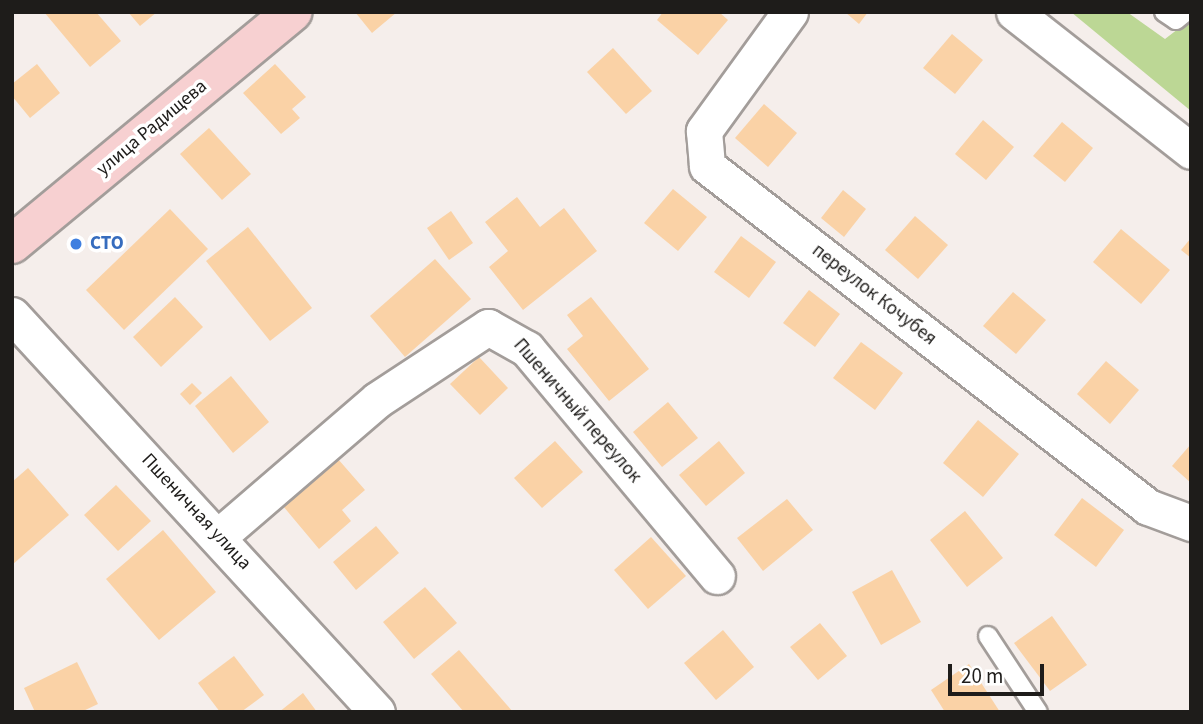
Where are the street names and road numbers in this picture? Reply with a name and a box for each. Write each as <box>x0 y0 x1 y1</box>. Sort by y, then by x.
street label: улица Радищева <box>92 75 212 181</box>
street label: переулок Кочубея <box>807 239 941 351</box>
street label: Пшеничный переулок <box>508 334 646 488</box>
street label: Пшеничная улица <box>136 449 256 575</box>

